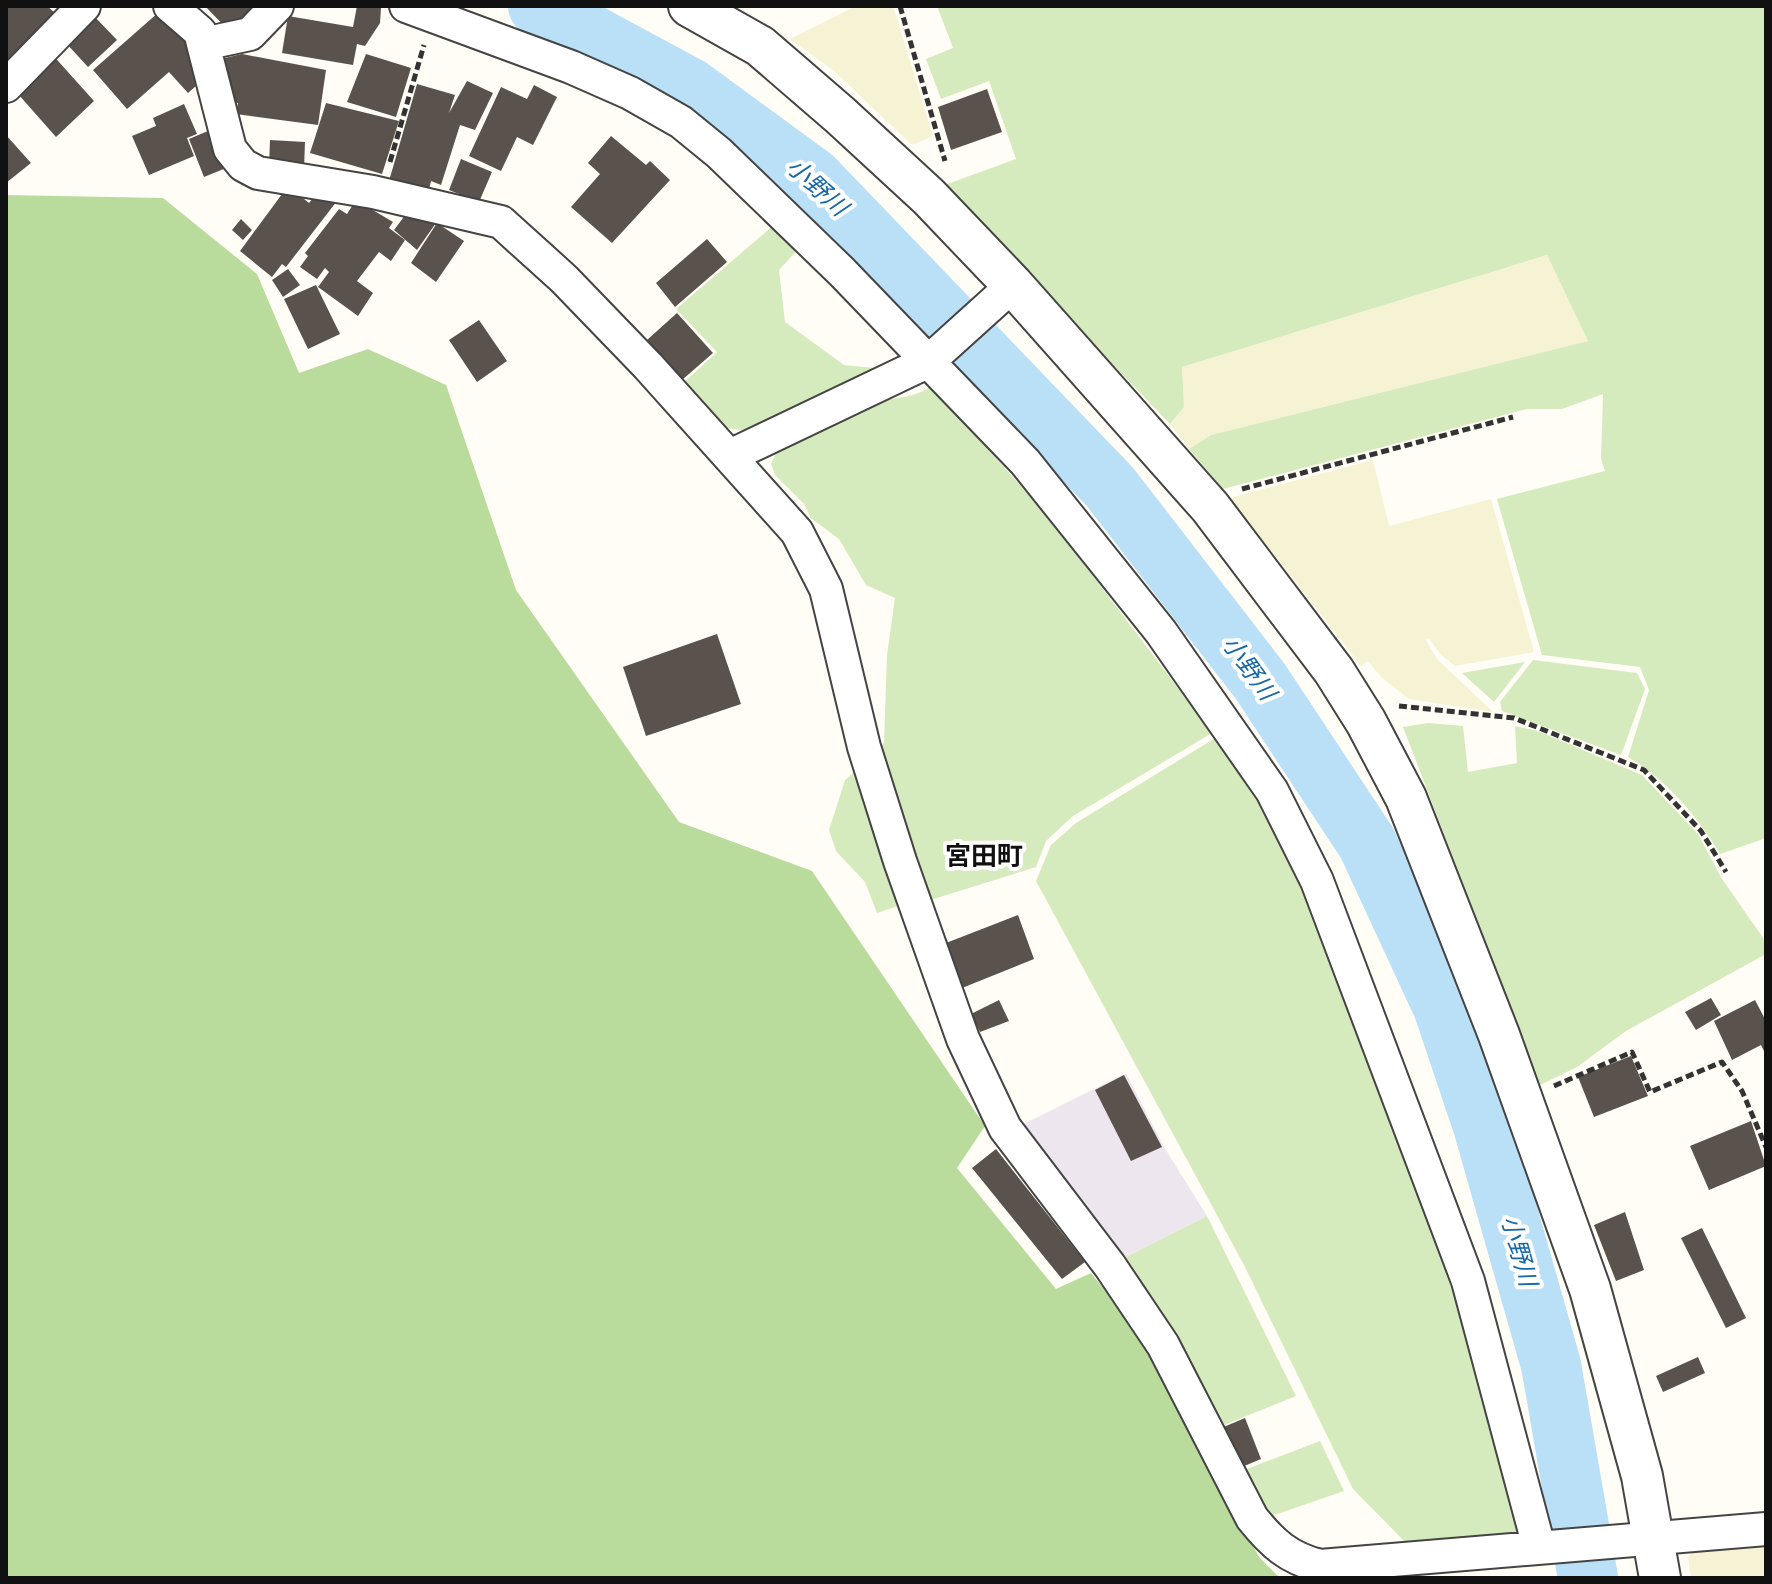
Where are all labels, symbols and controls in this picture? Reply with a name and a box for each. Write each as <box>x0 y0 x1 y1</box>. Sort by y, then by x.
water label: 小野川 <box>780 150 857 224</box>
water label: 小野川 <box>1216 629 1286 708</box>
district label: 宮田町 <box>945 838 1023 872</box>
water label: 小野川 <box>1495 1212 1546 1293</box>

